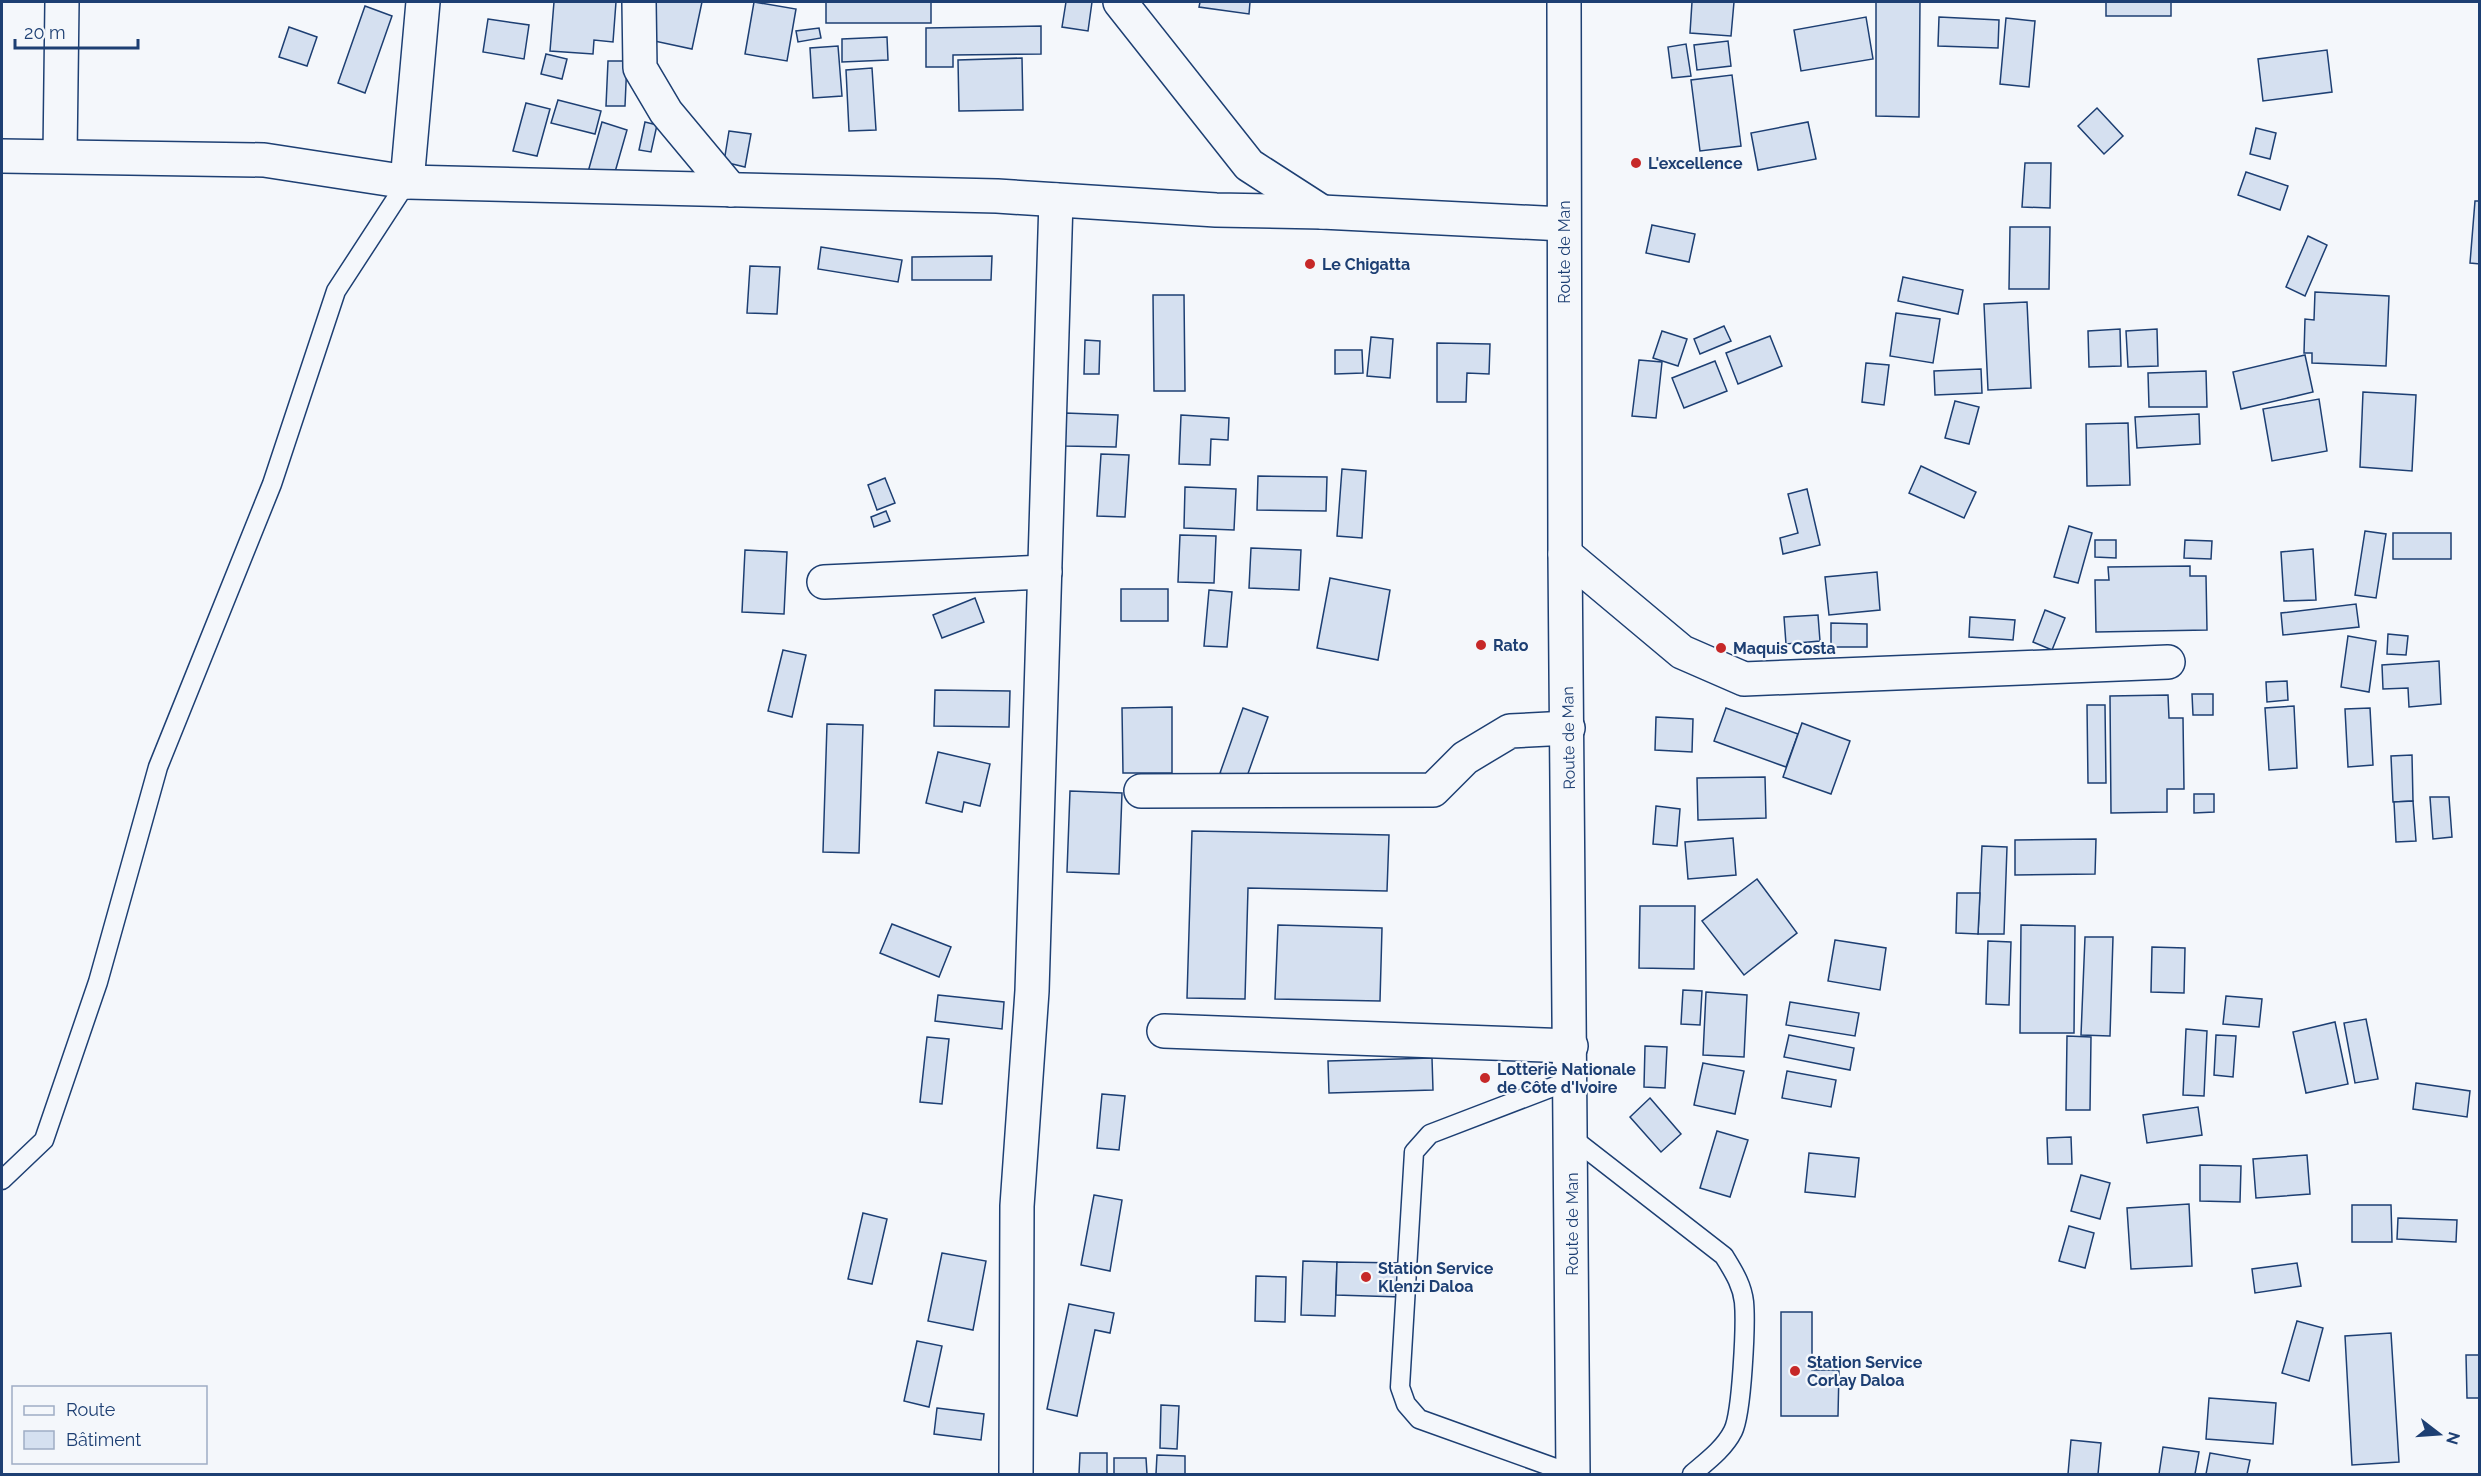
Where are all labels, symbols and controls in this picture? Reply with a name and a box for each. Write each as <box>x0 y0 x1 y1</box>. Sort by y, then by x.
scale bar <box>15 12 138 50</box>
text: 20 m <box>24 22 66 43</box>
place label: L'excellence <box>1648 154 1743 173</box>
marker: L'excellence <box>1629 156 1643 170</box>
street label: Route de Man <box>1555 200 1574 304</box>
place label: Le Chigatta <box>1322 255 1410 274</box>
marker: Le Chigatta <box>1303 257 1317 271</box>
place label: Rato <box>1493 636 1529 655</box>
marker: Rato <box>1474 638 1488 652</box>
place label: Maquis Costa <box>1733 639 1836 658</box>
marker: Maquis Costa <box>1714 641 1728 655</box>
street label: Route de Man <box>1558 686 1579 790</box>
place label: Lotterie Nationale de Côte d'Ivoire <box>1497 1060 1636 1097</box>
marker: Lotterie Nationale de Côte d'Ivoire <box>1478 1071 1492 1085</box>
street label: Route de Man <box>1563 1172 1582 1276</box>
place label: Station Service Klenzi Daloa <box>1378 1259 1494 1296</box>
marker: Station Service Klenzi Daloa <box>1359 1270 1373 1284</box>
place label: Station Service Corlay Daloa <box>1807 1353 1923 1390</box>
marker: Station Service Corlay Daloa <box>1788 1364 1802 1378</box>
legend <box>12 1386 207 1464</box>
text: Route <box>66 1399 116 1420</box>
north arrow <box>2409 1404 2469 1464</box>
text: Bâtiment <box>66 1429 141 1450</box>
text: N <box>2442 1430 2464 1447</box>

